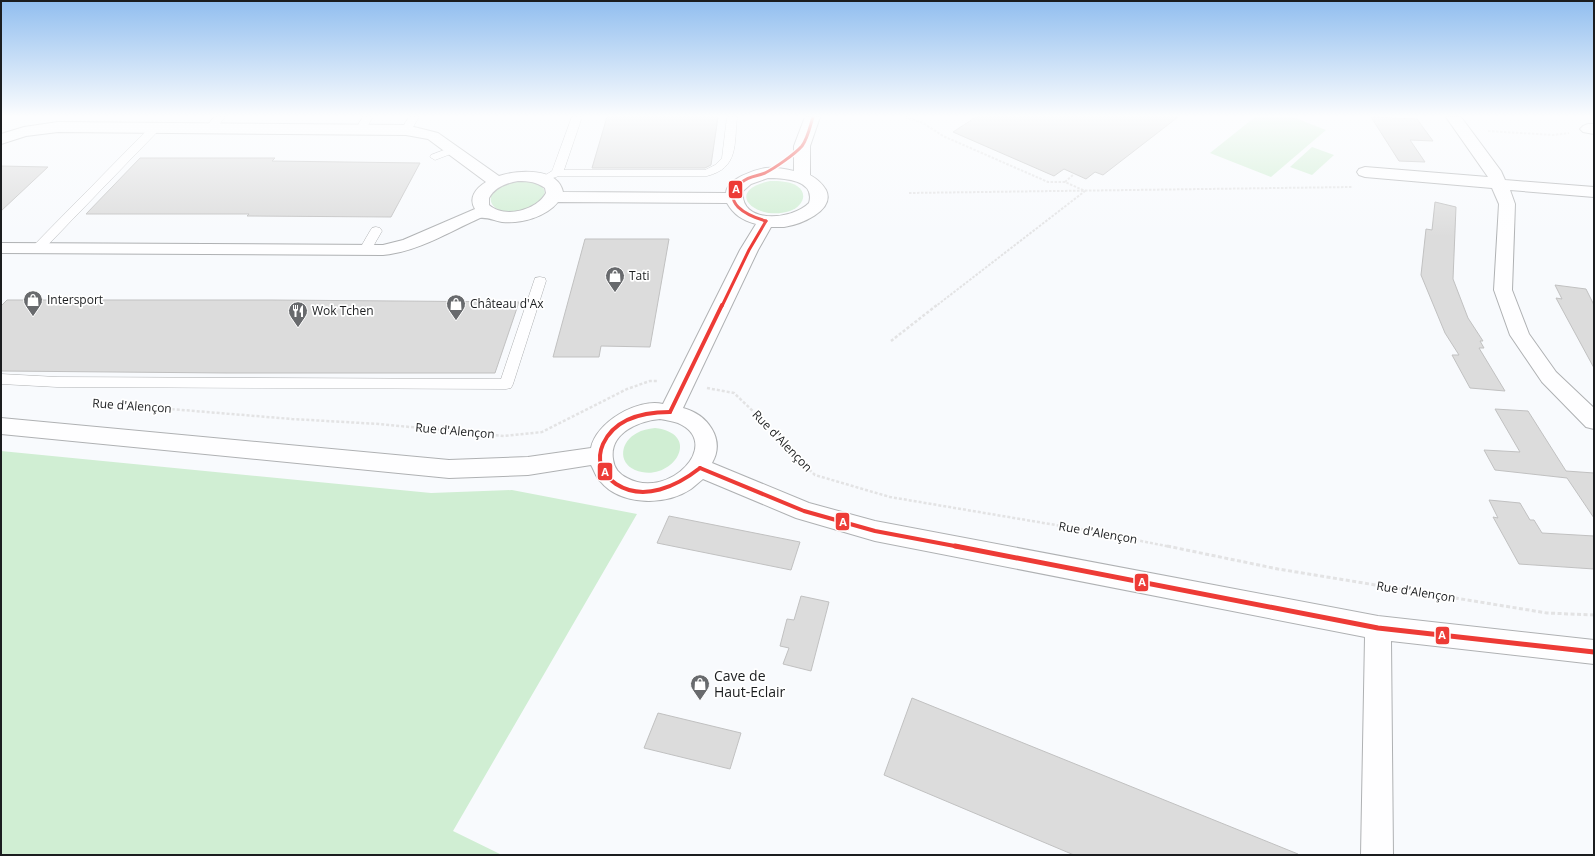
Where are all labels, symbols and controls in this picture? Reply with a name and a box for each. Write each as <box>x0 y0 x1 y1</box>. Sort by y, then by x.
line badge: A <box>728 180 743 199</box>
text: A <box>732 181 740 196</box>
shop icon: Tati <box>604 265 626 293</box>
place label: Tati <box>629 267 650 284</box>
shop icon: Intersport <box>22 289 44 317</box>
place label: Intersport <box>47 291 103 308</box>
shop icon: Château d'Ax <box>445 293 467 321</box>
place label: Château d'Ax <box>470 295 544 312</box>
restaurant icon: Wok Tchen <box>287 300 309 328</box>
place label: Wok Tchen <box>312 302 374 319</box>
street label: Rue d'Alençon <box>92 394 172 417</box>
street label: Rue d'Alençon <box>749 406 816 475</box>
street label: Rue d'Alençon <box>415 419 495 442</box>
line badge: A <box>597 462 613 481</box>
text: A <box>601 464 609 479</box>
line badge: A <box>835 512 850 531</box>
text: A <box>839 514 847 529</box>
street label: Rue d'Alençon <box>1057 517 1139 548</box>
line badge: A <box>1134 573 1149 592</box>
text: A <box>1138 574 1146 589</box>
street label: Rue d'Alençon <box>1375 577 1457 606</box>
line badge: A <box>1435 626 1450 645</box>
text: A <box>1438 627 1446 642</box>
place label: Cave de Haut-Eclair <box>714 666 786 701</box>
shop icon: Cave de Haut-Eclair <box>689 673 711 701</box>

